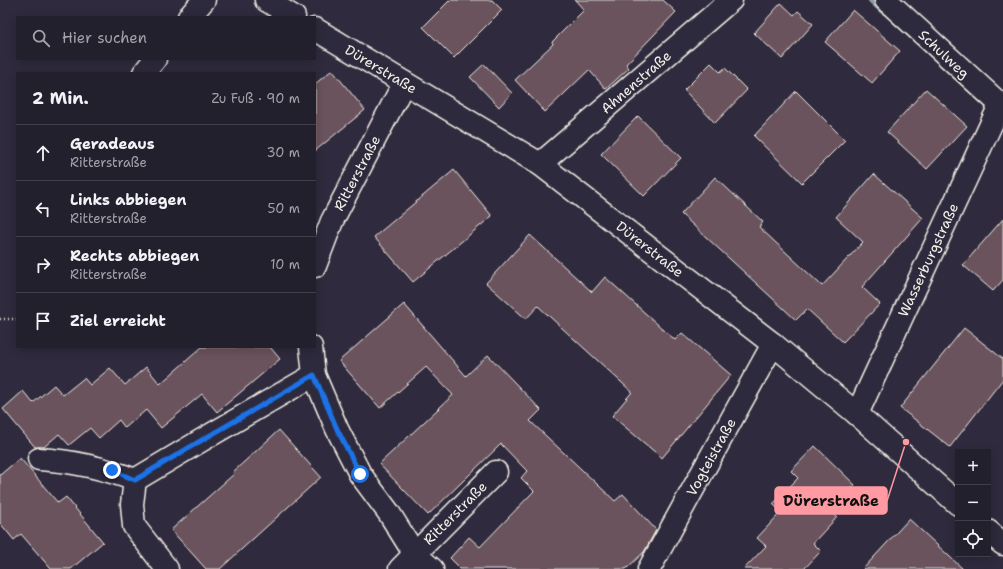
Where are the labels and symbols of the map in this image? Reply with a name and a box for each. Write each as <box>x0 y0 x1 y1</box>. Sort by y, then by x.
street label: Schulweg <box>915 26 973 82</box>
street label: Dürerstraße <box>342 40 420 98</box>
street label: Ahnenstraße <box>597 46 675 118</box>
street label: Ritterstraße <box>330 132 384 214</box>
street label: Wasserburgstraße <box>894 200 962 320</box>
street label: Dürerstraße <box>613 217 687 281</box>
street label: Vogteistraße <box>682 415 740 499</box>
route end <box>103 461 121 479</box>
route start <box>351 465 369 483</box>
street label: Ritterstraße <box>419 477 491 549</box>
callout: Dürerstraße <box>775 487 887 514</box>
text: Dürerstraße <box>783 491 879 511</box>

